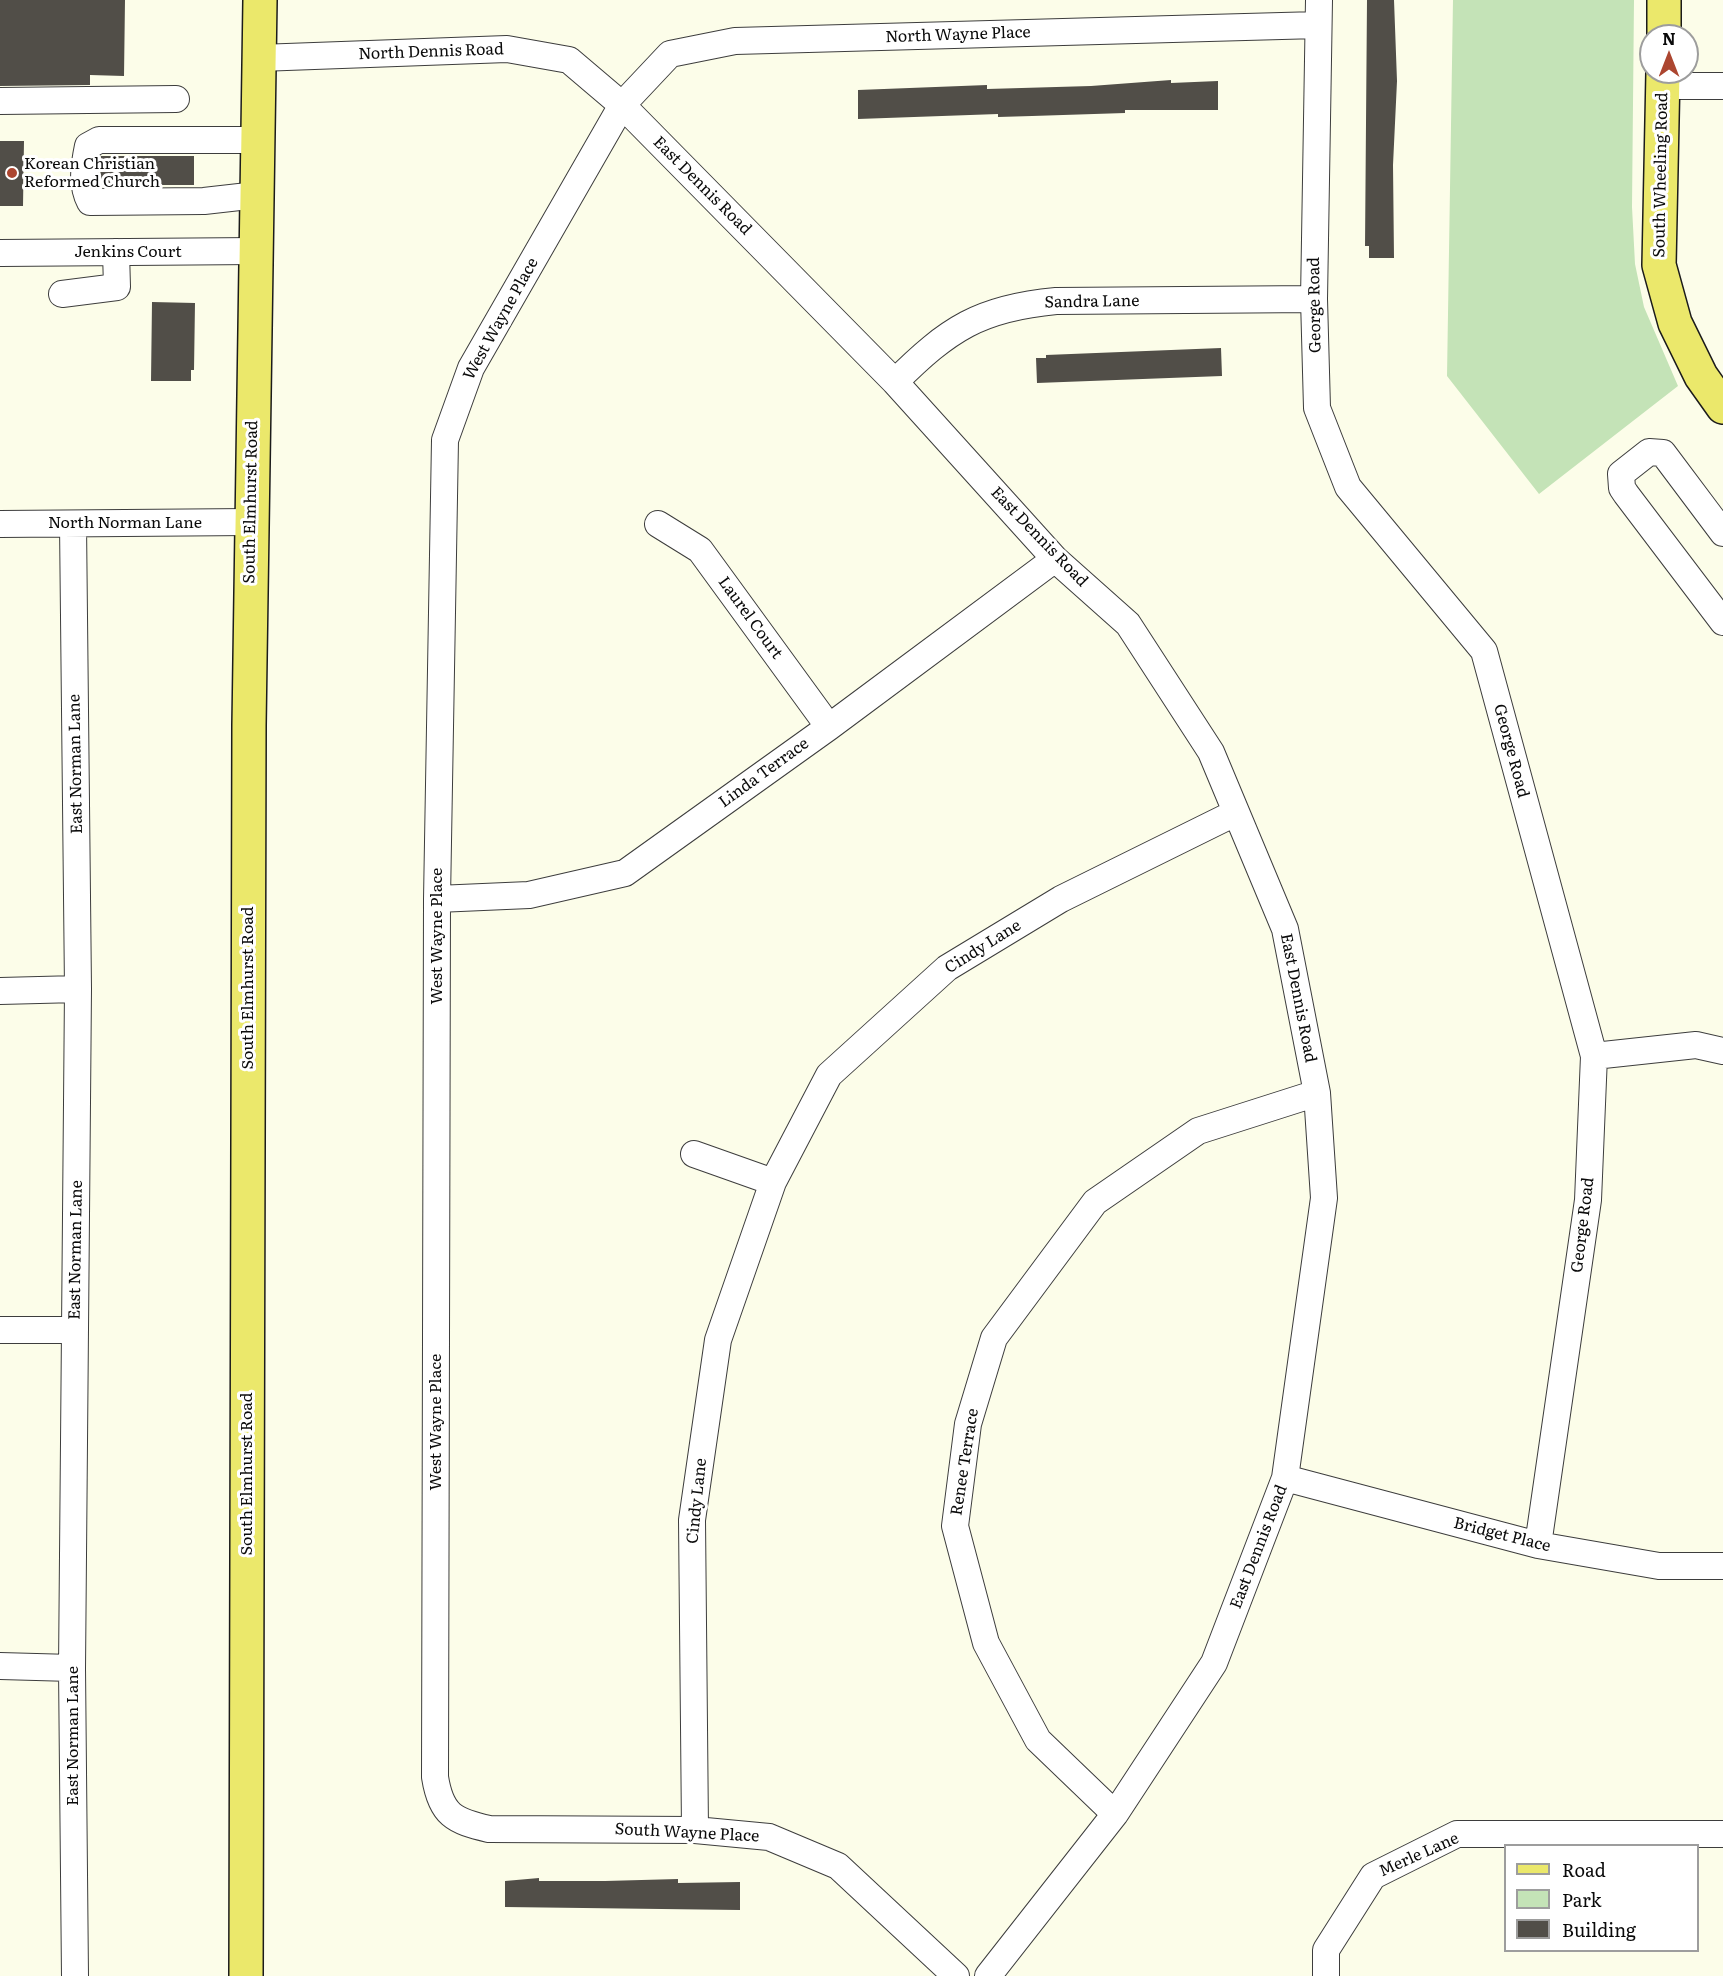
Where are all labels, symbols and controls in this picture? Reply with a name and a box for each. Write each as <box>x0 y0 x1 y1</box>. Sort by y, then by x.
street label: North Wayne Place <box>885 23 1031 47</box>
north arrow <box>1639 24 1699 84</box>
text: N <box>1662 26 1676 50</box>
street label: North Dennis Road <box>358 40 504 64</box>
street label: South Wheeling Road <box>1650 92 1672 258</box>
street label: East Dennis Road <box>649 133 755 239</box>
place label: Korean Christian Reformed Church <box>24 154 160 192</box>
marker: Korean Christian Reformed Church <box>5 166 19 180</box>
street label: Jenkins Court <box>74 242 182 262</box>
street label: West Wayne Place <box>459 255 543 383</box>
street label: George Road <box>1305 257 1325 353</box>
street label: Sandra Lane <box>1044 292 1140 312</box>
street label: South Elmhurst Road <box>240 420 262 584</box>
street label: East Dennis Road <box>986 483 1092 591</box>
street label: North Norman Lane <box>48 513 202 533</box>
street label: Laurel Court <box>714 573 786 663</box>
street label: East Norman Lane <box>65 694 87 834</box>
street label: George Road <box>1489 702 1533 800</box>
street label: Linda Terrace <box>715 734 813 812</box>
street label: West Wayne Place <box>427 868 447 1004</box>
street label: South Elmhurst Road <box>238 906 258 1070</box>
street label: Cindy Lane <box>941 916 1025 978</box>
street label: East Dennis Road <box>1276 932 1320 1064</box>
street label: George Road <box>1568 1176 1598 1274</box>
street label: East Norman Lane <box>65 1180 87 1320</box>
street label: West Wayne Place <box>426 1354 446 1490</box>
street label: South Elmhurst Road <box>237 1392 257 1556</box>
street label: Renee Terrace <box>947 1407 983 1517</box>
street label: Cindy Lane <box>683 1457 711 1545</box>
street label: East Dennis Road <box>1226 1482 1292 1612</box>
street label: Bridget Place <box>1451 1514 1553 1556</box>
street label: East Norman Lane <box>63 1666 83 1806</box>
street label: South Wayne Place <box>614 1820 760 1846</box>
street label: Merle Lane <box>1376 1829 1462 1881</box>
legend <box>1504 1844 1699 1952</box>
text: Road <box>1562 1856 1606 1883</box>
text: Park <box>1562 1886 1601 1913</box>
text: Building <box>1562 1916 1636 1943</box>

